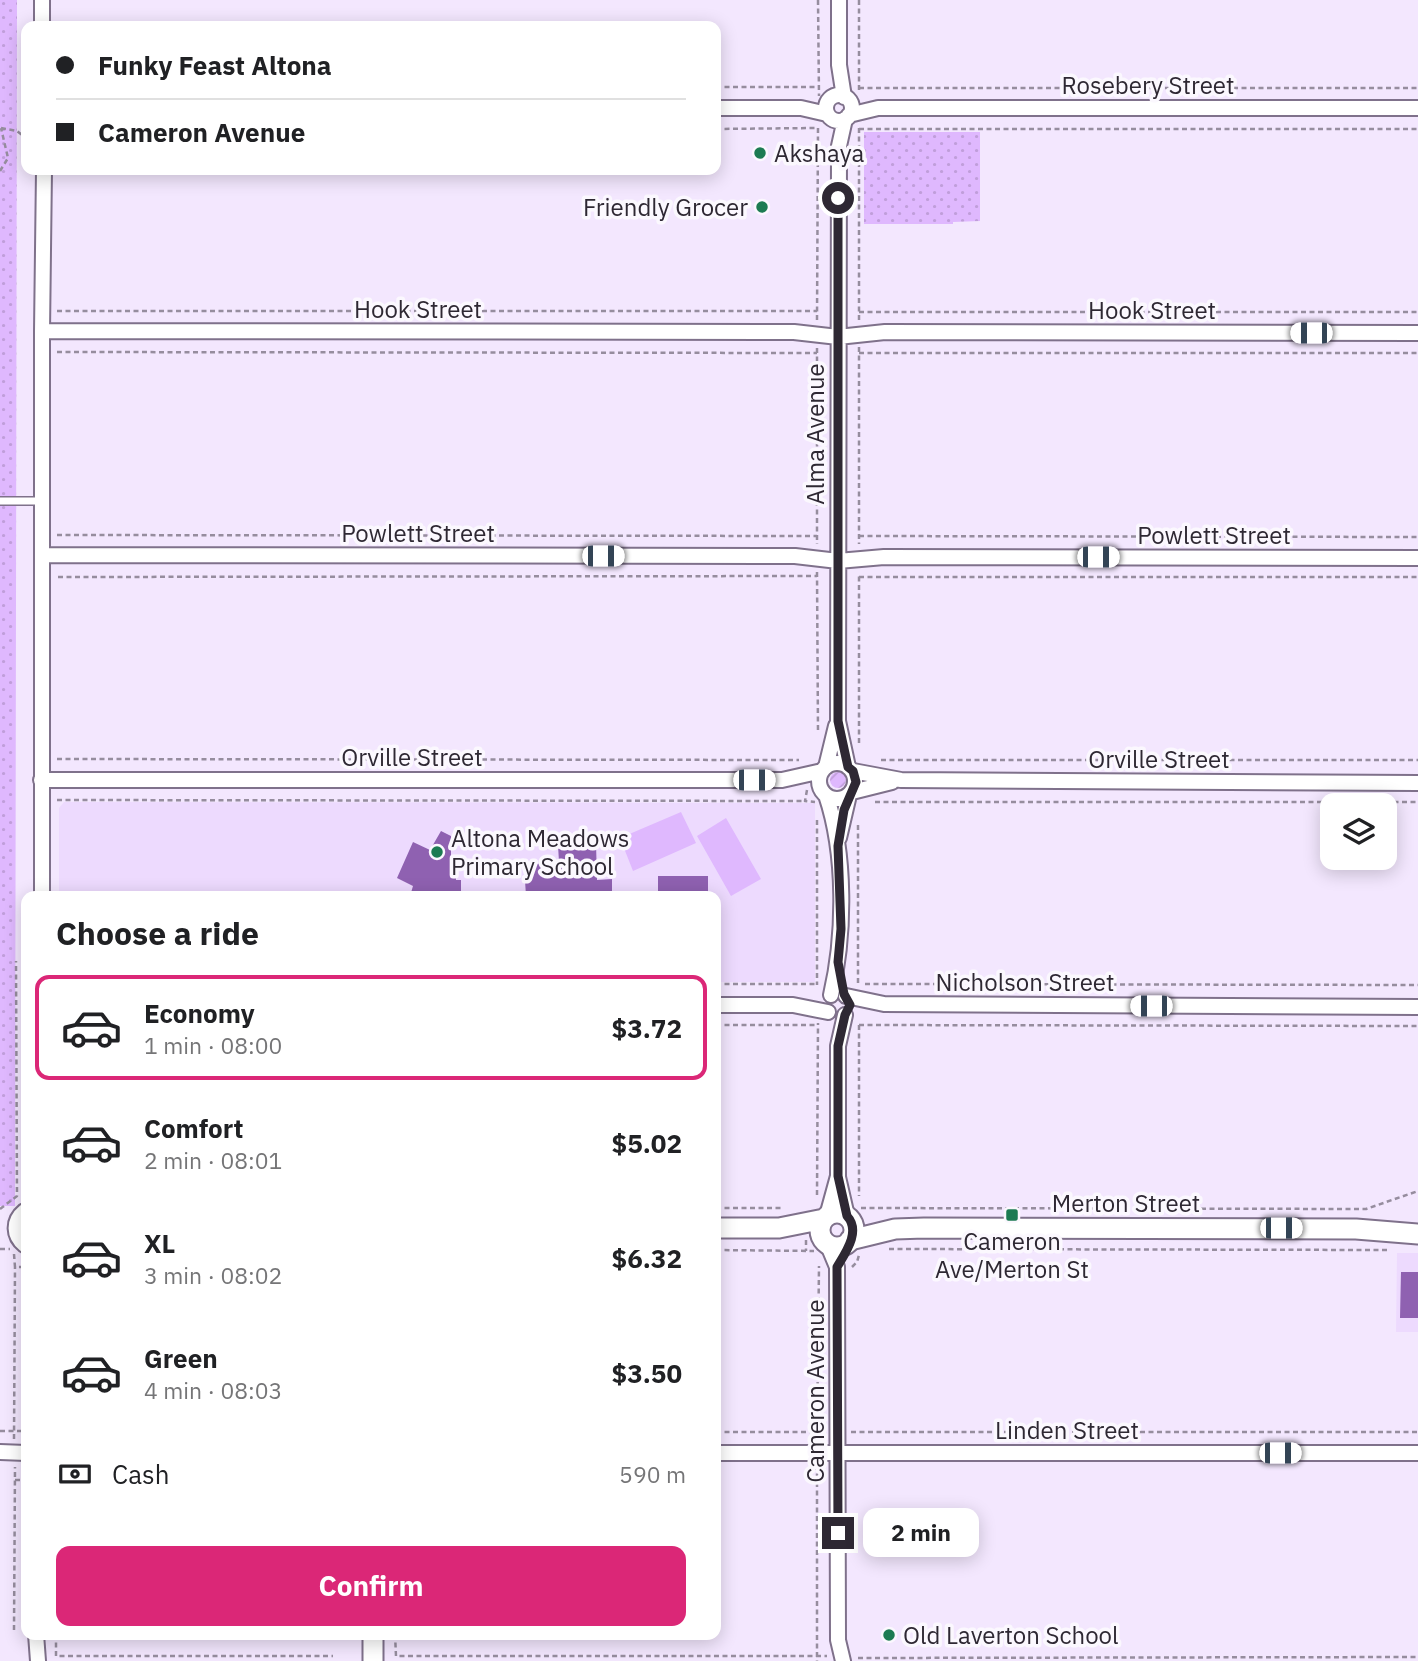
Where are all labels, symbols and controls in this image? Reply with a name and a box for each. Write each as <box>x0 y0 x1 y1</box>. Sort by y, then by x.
text: Funky Feast Altona <box>98 48 332 82</box>
street label: Rosebery Street <box>1062 69 1234 101</box>
text: Cameron Avenue <box>98 115 305 149</box>
place label: Akshaya <box>774 137 864 169</box>
marker: Akshaya <box>752 145 768 161</box>
route start <box>822 182 854 214</box>
place label: Friendly Grocer <box>583 191 748 223</box>
marker: Friendly Grocer <box>754 199 770 215</box>
street label: Hook Street <box>354 293 482 325</box>
street label: Hook Street <box>1088 294 1216 326</box>
car <box>1291 323 1333 344</box>
street label: Alma Avenue <box>799 363 831 505</box>
street label: Powlett Street <box>341 517 495 549</box>
street label: Powlett Street <box>1137 519 1291 551</box>
car <box>583 546 625 567</box>
car <box>1078 547 1120 568</box>
street label: Orville Street <box>341 741 483 773</box>
street label: Orville Street <box>1088 743 1230 775</box>
car <box>734 770 776 791</box>
map controls <box>1320 793 1397 870</box>
button: layers <box>1320 793 1397 870</box>
place label: Altona Meadows Primary School <box>451 822 629 882</box>
marker: Altona Meadows Primary School <box>429 844 445 860</box>
text: Choose a ride <box>56 912 259 954</box>
street label: Nicholson Street <box>936 966 1114 998</box>
icon: car <box>60 996 123 1059</box>
text: Economy <box>144 996 255 1030</box>
car <box>1131 996 1173 1017</box>
text: $3.72 <box>612 1011 682 1045</box>
text: 1 min · 08:00 <box>144 1030 282 1060</box>
icon: car <box>60 1111 123 1174</box>
text: Comfort <box>144 1111 243 1145</box>
text: $5.02 <box>612 1126 682 1160</box>
text: 2 min · 08:01 <box>144 1145 282 1175</box>
street label: Merton Street <box>1052 1187 1200 1219</box>
marker: Cameron Ave/Merton St <box>1004 1207 1020 1223</box>
car <box>1261 1218 1303 1239</box>
place label: Cameron Ave/Merton St <box>935 1225 1089 1285</box>
icon: car <box>60 1226 123 1289</box>
text: XL <box>144 1226 175 1260</box>
text: $6.32 <box>612 1241 682 1275</box>
text: 3 min · 08:02 <box>144 1260 282 1290</box>
street label: Cameron Avenue <box>799 1299 831 1483</box>
icon: car <box>60 1341 123 1404</box>
text: Green <box>144 1341 218 1375</box>
text: $3.50 <box>612 1356 682 1390</box>
text: 4 min · 08:03 <box>144 1375 282 1405</box>
street label: Linden Street <box>995 1414 1139 1446</box>
car <box>1260 1443 1302 1464</box>
icon: cash <box>56 1455 94 1493</box>
text: Cash <box>112 1457 169 1491</box>
text: 590 m <box>619 1459 686 1489</box>
callout: 2 min <box>862 1508 978 1558</box>
route end <box>822 1517 854 1549</box>
text: 2 min <box>891 1517 951 1547</box>
button: Confirm <box>56 1546 686 1626</box>
place label: Old Laverton School <box>903 1619 1119 1651</box>
marker: Old Laverton School <box>881 1627 897 1643</box>

